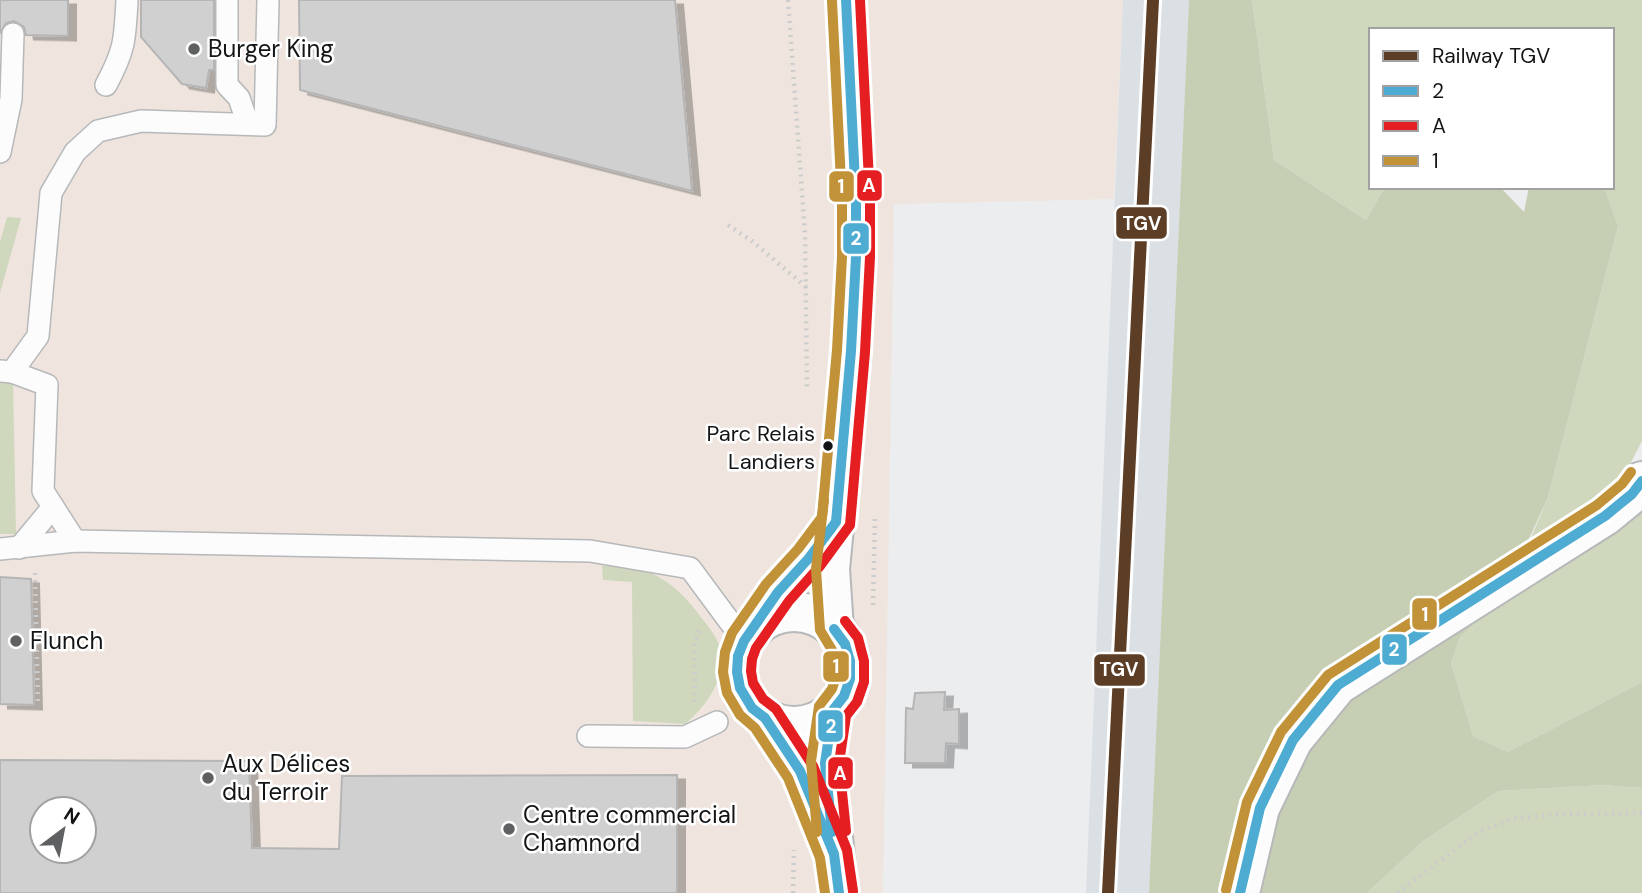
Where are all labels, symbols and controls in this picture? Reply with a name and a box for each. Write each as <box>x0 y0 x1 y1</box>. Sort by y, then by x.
legend <box>1369 28 1614 189</box>
place label: Burger King <box>208 33 334 64</box>
marker: Burger King <box>186 41 202 57</box>
text: Railway TGV <box>1432 42 1550 70</box>
text: 2 <box>1432 77 1444 105</box>
text: A <box>1432 112 1446 140</box>
text: 1 <box>1432 147 1439 175</box>
line badge: A <box>856 169 883 202</box>
line badge: 1 <box>828 170 855 203</box>
text: A <box>862 173 876 198</box>
text: 1 <box>838 174 844 199</box>
line badge: TGV <box>1115 206 1168 240</box>
text: TGV <box>1122 211 1162 236</box>
line badge: 2 <box>842 222 870 255</box>
text: 2 <box>851 226 862 251</box>
place label: Parc Relais Landiers <box>707 419 815 476</box>
marker: Parc Relais Landiers <box>821 439 835 453</box>
line badge: 1 <box>1411 597 1438 631</box>
text: 1 <box>1422 602 1428 627</box>
place label: Flunch <box>30 625 103 656</box>
marker: Flunch <box>8 633 24 649</box>
line badge: 2 <box>1381 633 1408 666</box>
text: 2 <box>1389 637 1400 662</box>
line badge: 1 <box>822 650 850 683</box>
line badge: TGV <box>1093 653 1146 687</box>
text: 1 <box>833 654 839 679</box>
text: TGV <box>1099 657 1139 682</box>
line badge: 2 <box>817 709 844 743</box>
text: 2 <box>826 714 837 739</box>
place label: Aux Délices du Terroir <box>222 748 350 807</box>
line badge: A <box>827 756 854 790</box>
text: A <box>833 761 847 786</box>
marker: Aux Délices du Terroir <box>200 770 216 786</box>
north arrow <box>28 795 98 865</box>
place label: Centre commercial Chamnord <box>523 799 736 858</box>
text: N <box>59 802 84 830</box>
marker: Centre commercial Chamnord <box>501 821 517 837</box>

